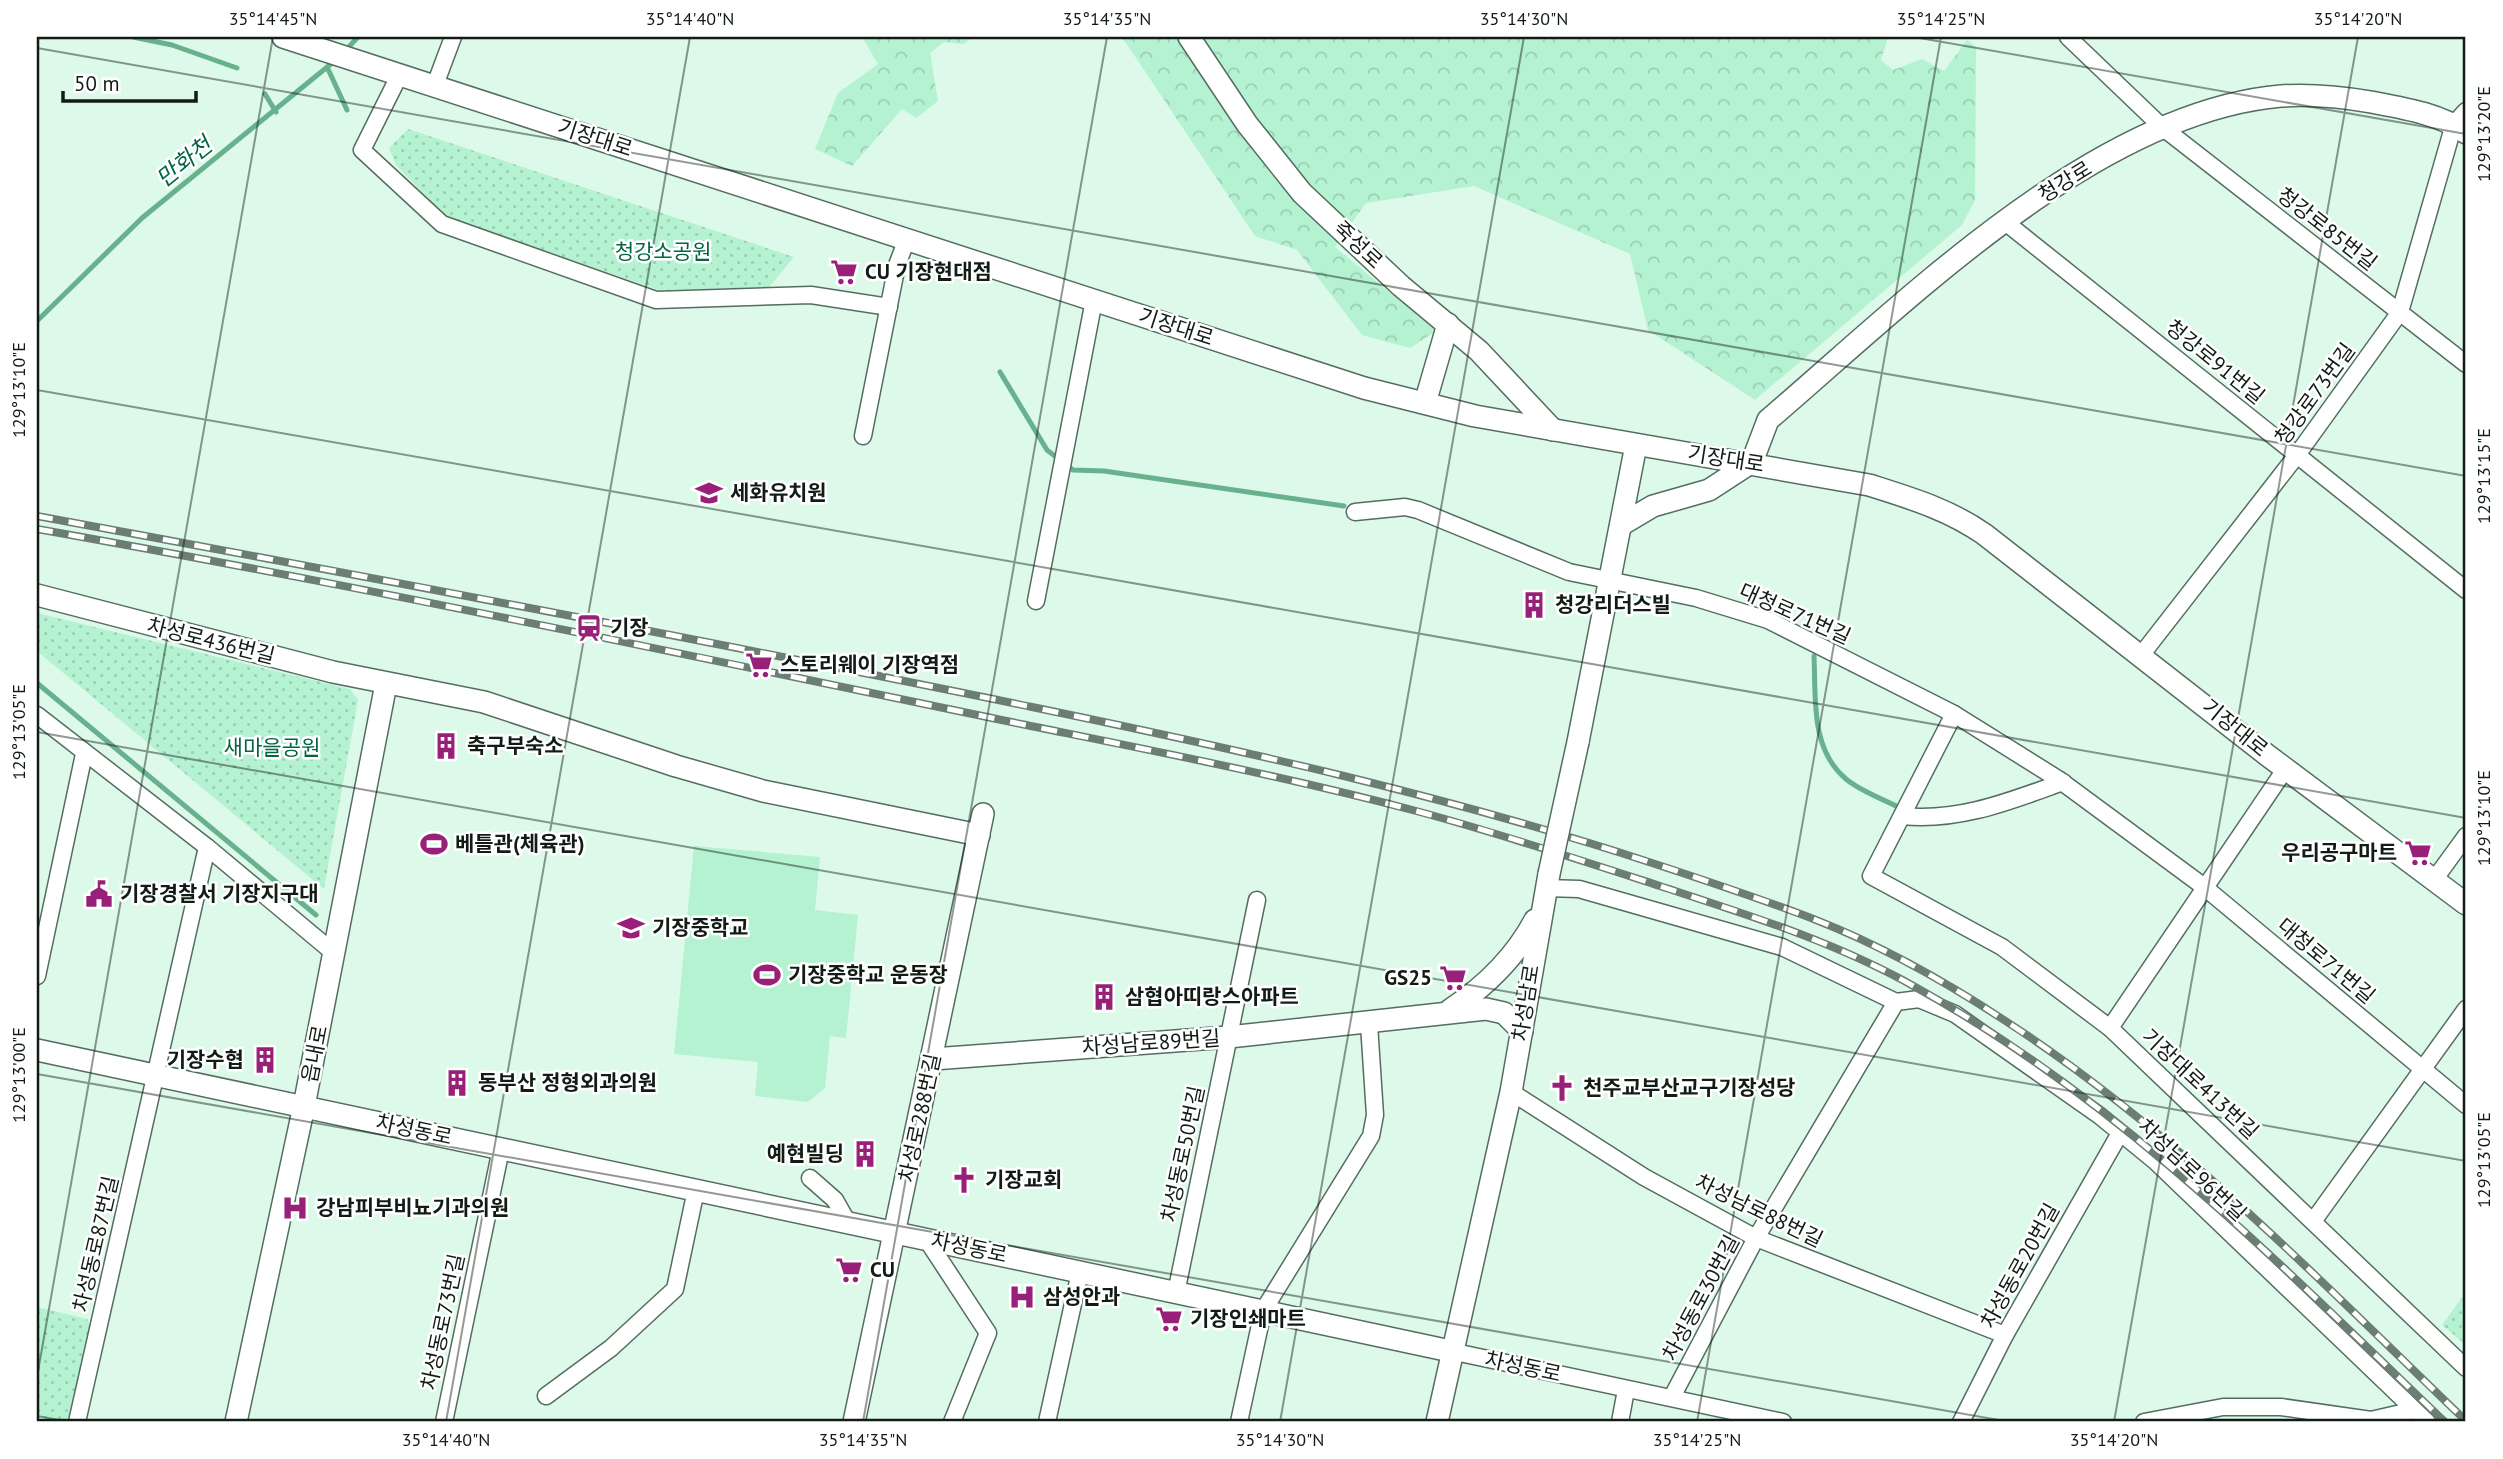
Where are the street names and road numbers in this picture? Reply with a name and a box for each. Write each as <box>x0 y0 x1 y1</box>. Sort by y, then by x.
street label: 기장대로 <box>554 113 636 162</box>
street label: 청강로 <box>2033 155 2096 208</box>
street label: 청강로85번길 <box>2272 181 2383 276</box>
street label: 죽성로 <box>1328 215 1389 274</box>
street label: 기장대로 <box>1135 302 1217 351</box>
street label: 청강로91번길 <box>2160 314 2270 410</box>
street label: 청강로73번길 <box>2269 337 2361 450</box>
street label: 기장대로 <box>1686 439 1766 478</box>
street label: 대청로71번길 <box>1735 577 1855 650</box>
street label: 차성로436번길 <box>144 612 278 669</box>
street label: 기장대로 <box>2197 693 2274 762</box>
street label: 대청로71번길 <box>2272 912 2381 1009</box>
street label: 차성남로 <box>1506 963 1545 1043</box>
street label: 읍내로 <box>296 1023 333 1085</box>
street label: 기장대로413번길 <box>2136 1023 2264 1145</box>
street label: 차성남로89번길 <box>1081 1024 1221 1061</box>
street label: 차성로288번길 <box>893 1051 946 1185</box>
street label: 차성동로50번길 <box>1155 1083 1210 1225</box>
street label: 차성동로 <box>374 1108 455 1151</box>
street label: 차성남로96번길 <box>2132 1112 2252 1227</box>
street label: 차성남로88번길 <box>1691 1168 1828 1253</box>
street label: 차성동로87번길 <box>67 1173 124 1315</box>
street label: 차성동로20번길 <box>1974 1199 2065 1333</box>
street label: 차성동로 <box>929 1226 1010 1269</box>
street label: 차성동로30번길 <box>1656 1230 1745 1365</box>
street label: 차성동로73번길 <box>415 1251 470 1393</box>
street label: 차성동로 <box>1483 1345 1564 1388</box>

